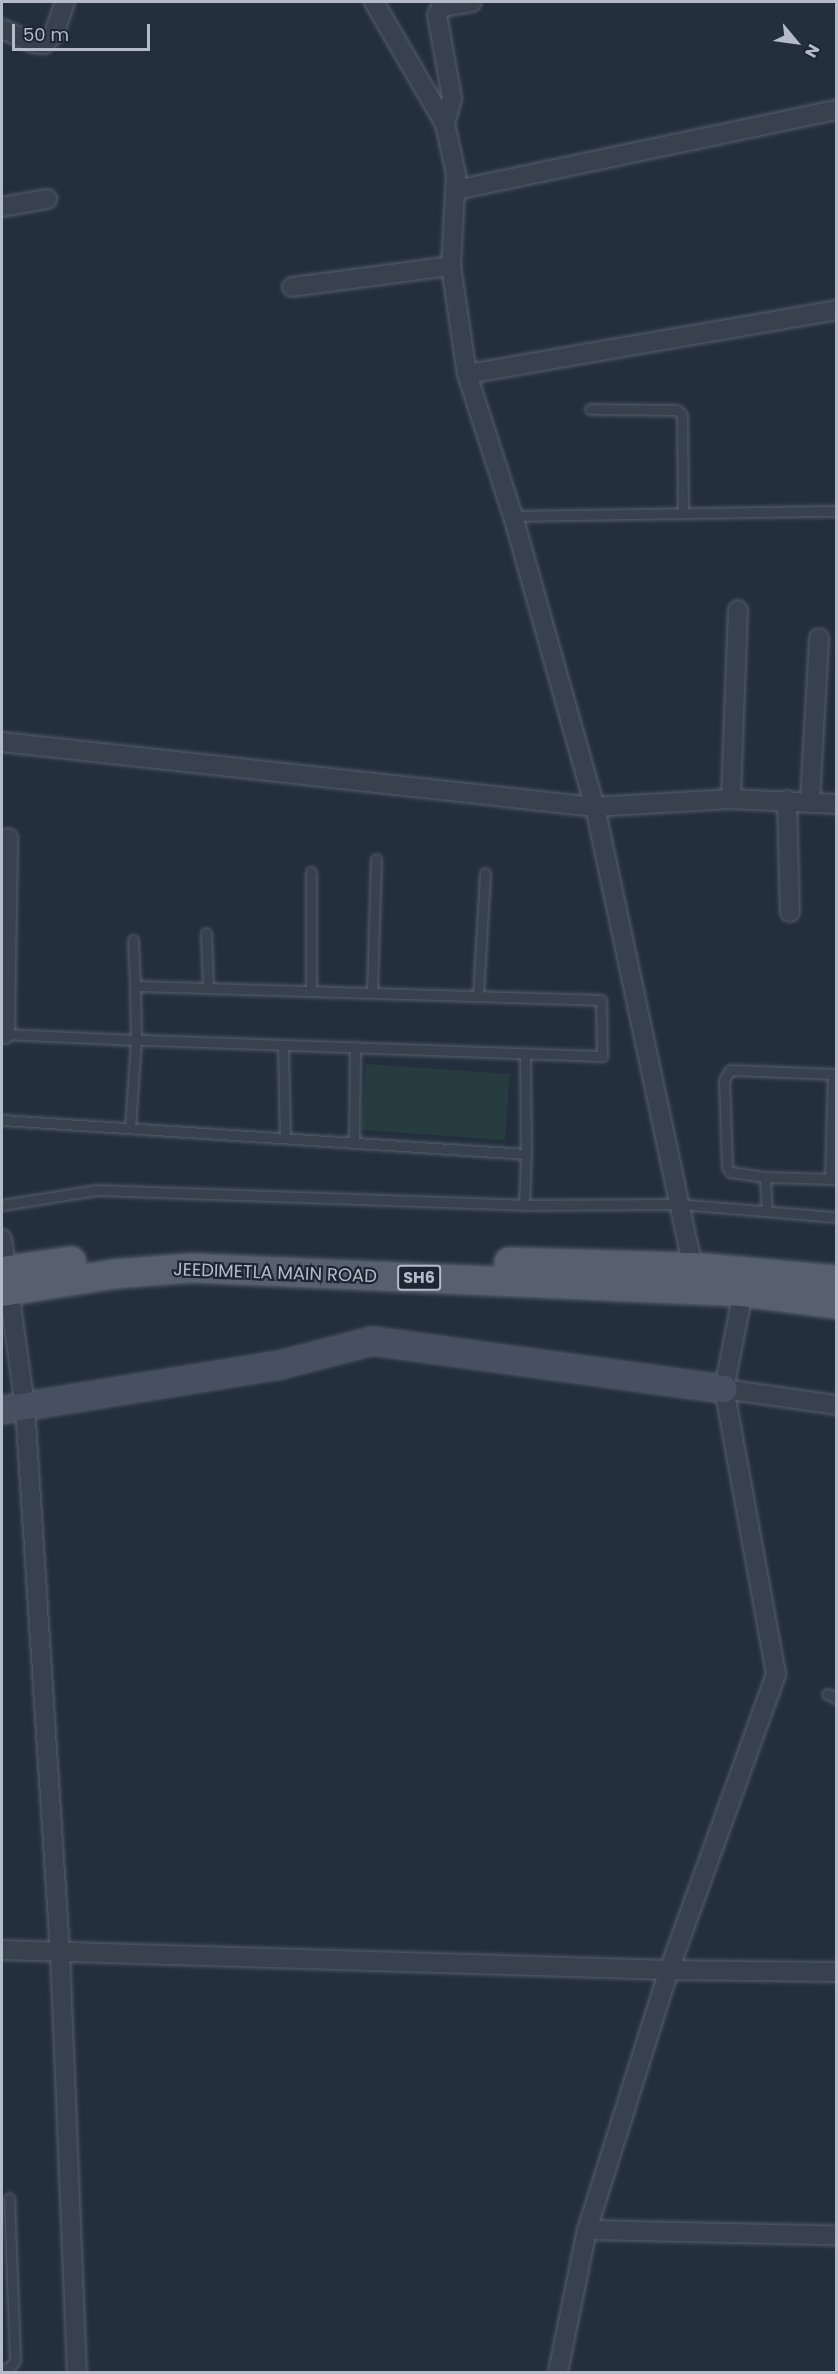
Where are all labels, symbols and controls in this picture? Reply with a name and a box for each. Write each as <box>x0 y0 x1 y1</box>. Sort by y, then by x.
scale bar <box>15 12 153 50</box>
north arrow <box>766 12 826 72</box>
text: 50 m <box>23 22 69 47</box>
text: N <box>799 40 825 62</box>
street label: JEEDIMETLA MAIN ROAD <box>173 1259 377 1287</box>
road number: SH6 <box>396 1265 442 1291</box>

